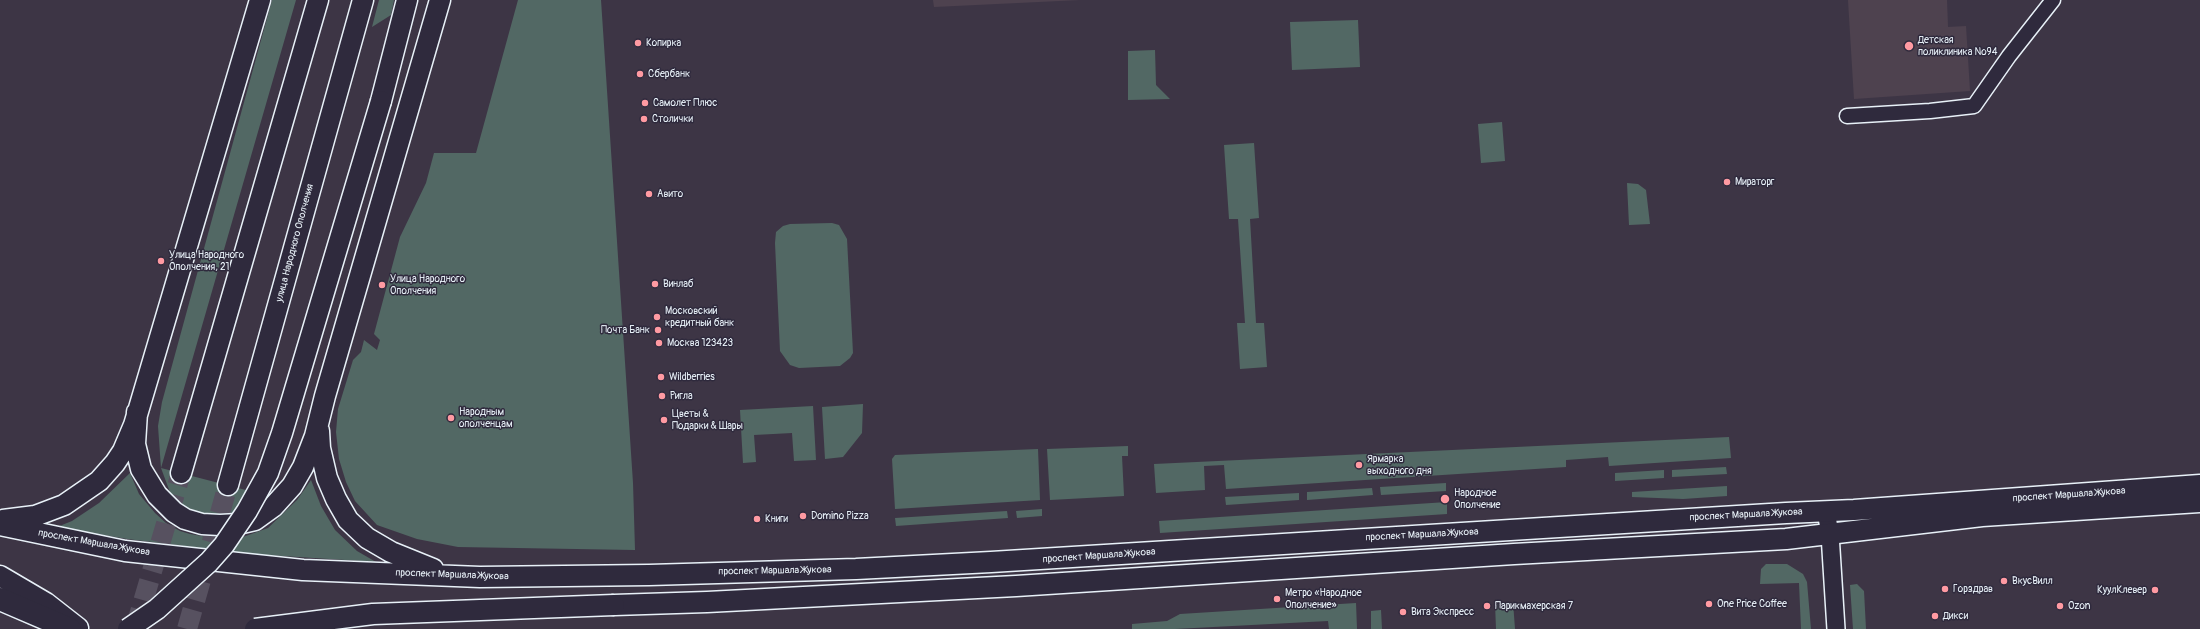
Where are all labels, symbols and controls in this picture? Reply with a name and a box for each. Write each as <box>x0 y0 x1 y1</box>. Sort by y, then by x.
place label: Детская поликлиника №94 <box>1918 34 1998 58</box>
place label: Копирка <box>646 37 681 49</box>
marker: Копирка <box>633 38 643 48</box>
marker: Детская поликлиника №94 <box>1903 40 1915 52</box>
place label: Сбербанк <box>648 68 690 80</box>
marker: Сбербанк <box>635 69 645 79</box>
place label: Самолет Плюс <box>653 97 717 109</box>
marker: Самолет Плюс <box>640 98 650 108</box>
place label: Столички <box>652 113 693 125</box>
marker: Столички <box>639 114 649 124</box>
place label: Мираторг <box>1735 176 1775 188</box>
marker: Мираторг <box>1722 177 1732 187</box>
street label: улица Народного Ополчения <box>273 183 317 303</box>
place label: Авито <box>657 188 683 200</box>
marker: Авито <box>644 189 654 199</box>
place label: Улица Народного Ополчения, 21 <box>169 249 244 272</box>
marker: Улица Народного Ополчения, 21 <box>156 256 166 266</box>
place label: Улица Народного Ополчения <box>390 273 465 296</box>
place label: Винлаб <box>663 278 693 290</box>
marker: Винлаб <box>650 279 660 289</box>
marker: Улица Народного Ополчения <box>377 280 387 290</box>
place label: Московский кредитный банк <box>665 305 734 328</box>
marker: Московский кредитный банк <box>652 312 662 322</box>
place label: Почта Банк <box>601 324 650 336</box>
marker: Почта Банк <box>653 325 663 335</box>
place label: Москва 123423 <box>667 337 733 349</box>
marker: Москва 123423 <box>654 338 664 348</box>
place label: Wildberries <box>669 371 715 383</box>
marker: Wildberries <box>656 372 666 382</box>
place label: Ригла <box>670 390 693 402</box>
marker: Ригла <box>657 391 667 401</box>
place label: Народным ополченцам <box>459 406 513 430</box>
place label: Цветы & Подарки & Шары <box>672 408 743 432</box>
marker: Народным ополченцам <box>446 413 456 423</box>
marker: Цветы & Подарки & Шары <box>659 415 669 425</box>
place label: Ярмарка выходного дня <box>1367 453 1432 476</box>
marker: Ярмарка выходного дня <box>1354 460 1364 470</box>
street label: проспект Маршала Жукова <box>2012 485 2126 505</box>
place label: Народное Ополчение <box>1454 487 1500 510</box>
marker: Народное Ополчение <box>1439 493 1451 505</box>
street label: проспект Маршала Жукова <box>1689 506 1803 524</box>
place label: Domino Pizza <box>811 510 869 522</box>
marker: Domino Pizza <box>798 511 808 521</box>
place label: Книги <box>765 513 788 525</box>
marker: Книги <box>752 514 762 524</box>
street label: проспект Маршала Жукова <box>1365 526 1479 544</box>
street label: проспект Маршала Жукова <box>37 527 151 559</box>
street label: проспект Маршала Жукова <box>1042 546 1156 566</box>
street label: проспект Маршала Жукова <box>718 564 832 578</box>
street label: проспект Маршала Жукова <box>395 567 509 583</box>
place label: ВкусВилл <box>2012 575 2053 587</box>
marker: ВкусВилл <box>1999 576 2009 586</box>
place label: Горздрав <box>1953 583 1993 595</box>
marker: Горздрав <box>1940 584 1950 594</box>
place label: КуулКлевер <box>2097 584 2147 596</box>
marker: КуулКлевер <box>2150 585 2160 595</box>
place label: Метро «Народное Ополчение» <box>1285 587 1362 610</box>
marker: Метро «Народное Ополчение» <box>1272 594 1282 604</box>
place label: One Price Coffee <box>1717 598 1787 610</box>
marker: One Price Coffee <box>1704 599 1714 609</box>
place label: Парикмахерская 7 <box>1495 600 1573 612</box>
place label: Ozon <box>2068 600 2090 612</box>
marker: Парикмахерская 7 <box>1482 601 1492 611</box>
marker: Ozon <box>2055 601 2065 611</box>
place label: Вита Экспресс <box>1411 606 1474 618</box>
marker: Вита Экспресс <box>1398 607 1408 617</box>
place label: Дикси <box>1943 610 1968 622</box>
marker: Дикси <box>1930 611 1940 621</box>

